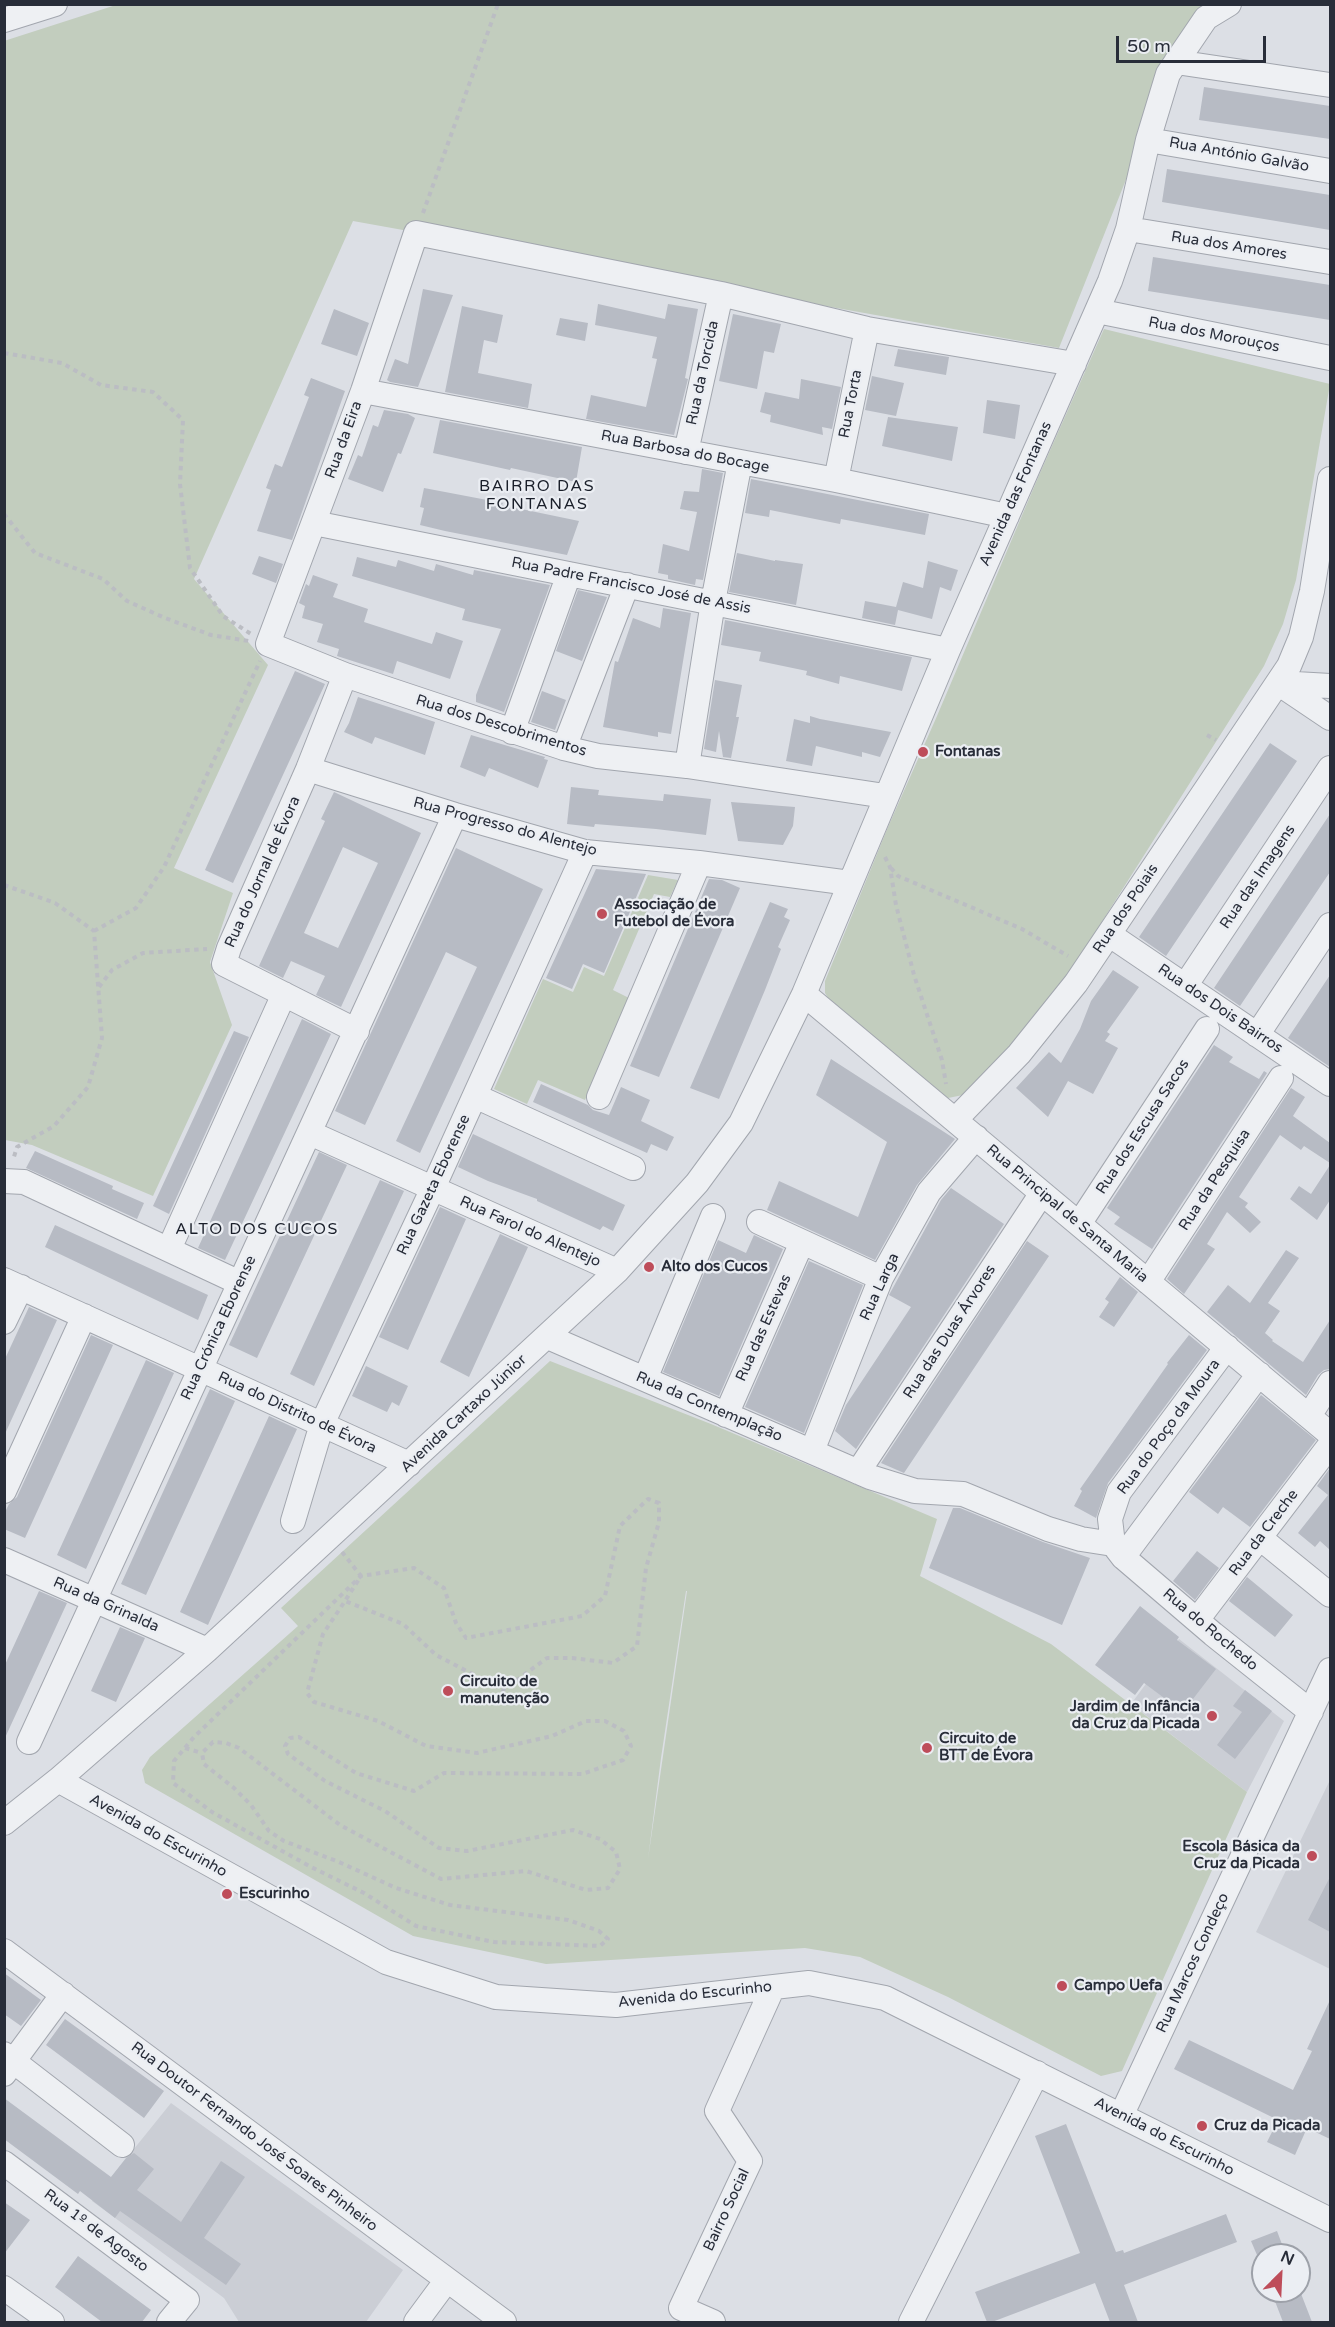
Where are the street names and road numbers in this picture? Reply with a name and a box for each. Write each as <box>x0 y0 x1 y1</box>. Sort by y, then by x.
street label: Rua António Galvão <box>1168 134 1310 176</box>
street label: Rua dos Amores <box>1170 228 1288 264</box>
street label: Rua dos Morouços <box>1147 313 1281 357</box>
street label: Rua da Torcida <box>683 319 723 427</box>
street label: Rua Torta <box>836 368 866 440</box>
street label: Rua da Eira <box>322 399 366 481</box>
street label: Avenida das Fontanas <box>976 419 1056 569</box>
street label: Rua Barbosa do Bocage <box>599 427 771 477</box>
street label: Rua Padre Francisco José de Assis <box>510 554 752 618</box>
street label: Rua dos Descobrimentos <box>413 691 589 761</box>
street label: Rua do Jornal de Évora <box>221 793 305 951</box>
street label: Rua Progresso do Alentejo <box>411 794 599 860</box>
street label: Rua das Imagens <box>1216 821 1300 933</box>
street label: Rua dos Poiais <box>1089 861 1163 957</box>
street label: Rua dos Dois Bairros <box>1154 960 1286 1058</box>
street label: Rua dos Escusa Sacos <box>1093 1056 1193 1198</box>
street label: Rua Gazeta Eborense <box>394 1112 474 1258</box>
street label: Rua da Pesquisa <box>1175 1126 1255 1234</box>
street label: Rua Principal de Santa Maria <box>983 1141 1151 1287</box>
street label: Rua Farol do Alentejo <box>457 1193 603 1271</box>
street label: Rua Larga <box>856 1250 904 1324</box>
street label: Rua Crónica Eborense <box>178 1253 260 1403</box>
street label: Rua das Duas Árvores <box>900 1262 1000 1402</box>
street label: Rua das Estevas <box>732 1272 796 1384</box>
street label: Avenida Cartaxo Júnior <box>397 1351 531 1477</box>
street label: Rua do Poço da Moura <box>1114 1356 1224 1498</box>
street label: Rua do Distrito de Évora <box>215 1368 379 1458</box>
street label: Rua da Contemplação <box>633 1368 785 1446</box>
street label: Rua da Creche <box>1226 1486 1302 1580</box>
street label: Rua da Grinalda <box>50 1574 162 1636</box>
street label: Rua do Rochedo <box>1159 1585 1261 1675</box>
street label: Avenida do Escurinho <box>86 1791 230 1881</box>
street label: Rua Marcos Condeço <box>1153 1890 1233 2036</box>
street label: Avenida do Escurinho <box>617 1978 773 2012</box>
street label: Rua Doutor Fernando José Soares Pinheiro <box>127 2038 381 2236</box>
street label: Avenida do Escurinho <box>1091 2094 1237 2180</box>
street label: Bairro Social <box>700 2166 754 2254</box>
street label: Rua 1º de Agosto <box>40 2186 152 2276</box>

